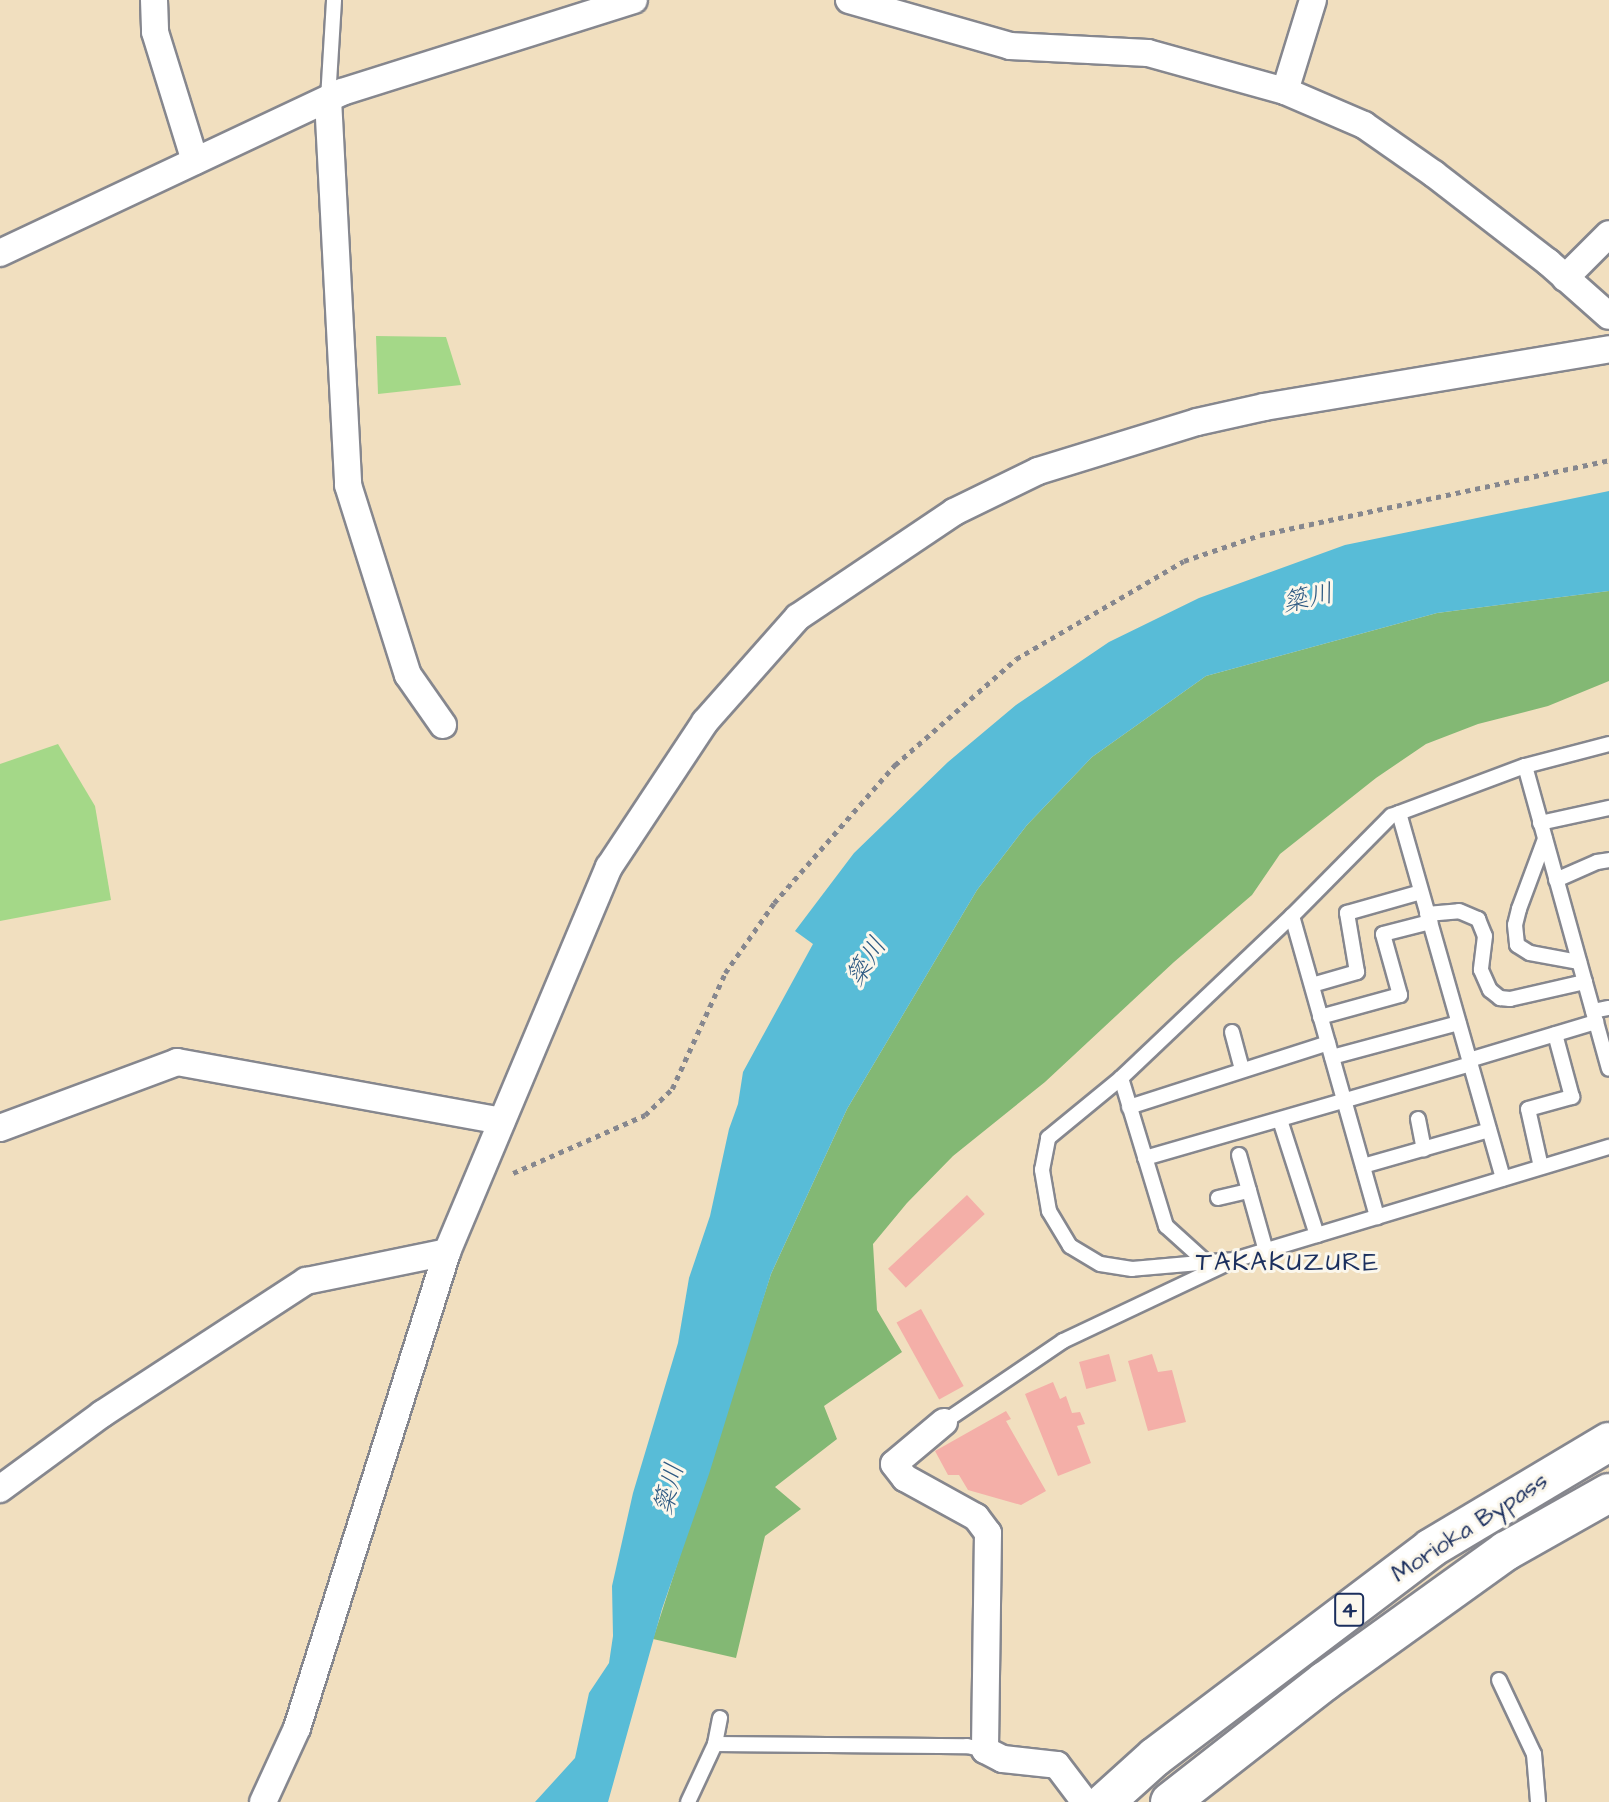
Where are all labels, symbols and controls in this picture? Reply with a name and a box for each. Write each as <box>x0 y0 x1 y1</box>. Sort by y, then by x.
water label: 簗川 <box>1279 578 1337 620</box>
water label: 簗川 <box>840 932 894 992</box>
district label: TAKAKUZURE <box>1197 1247 1379 1279</box>
water label: 簗川 <box>649 1460 691 1518</box>
street label: Morioka Bypass <box>1387 1467 1553 1589</box>
road number: 4 <box>1333 1590 1365 1630</box>

